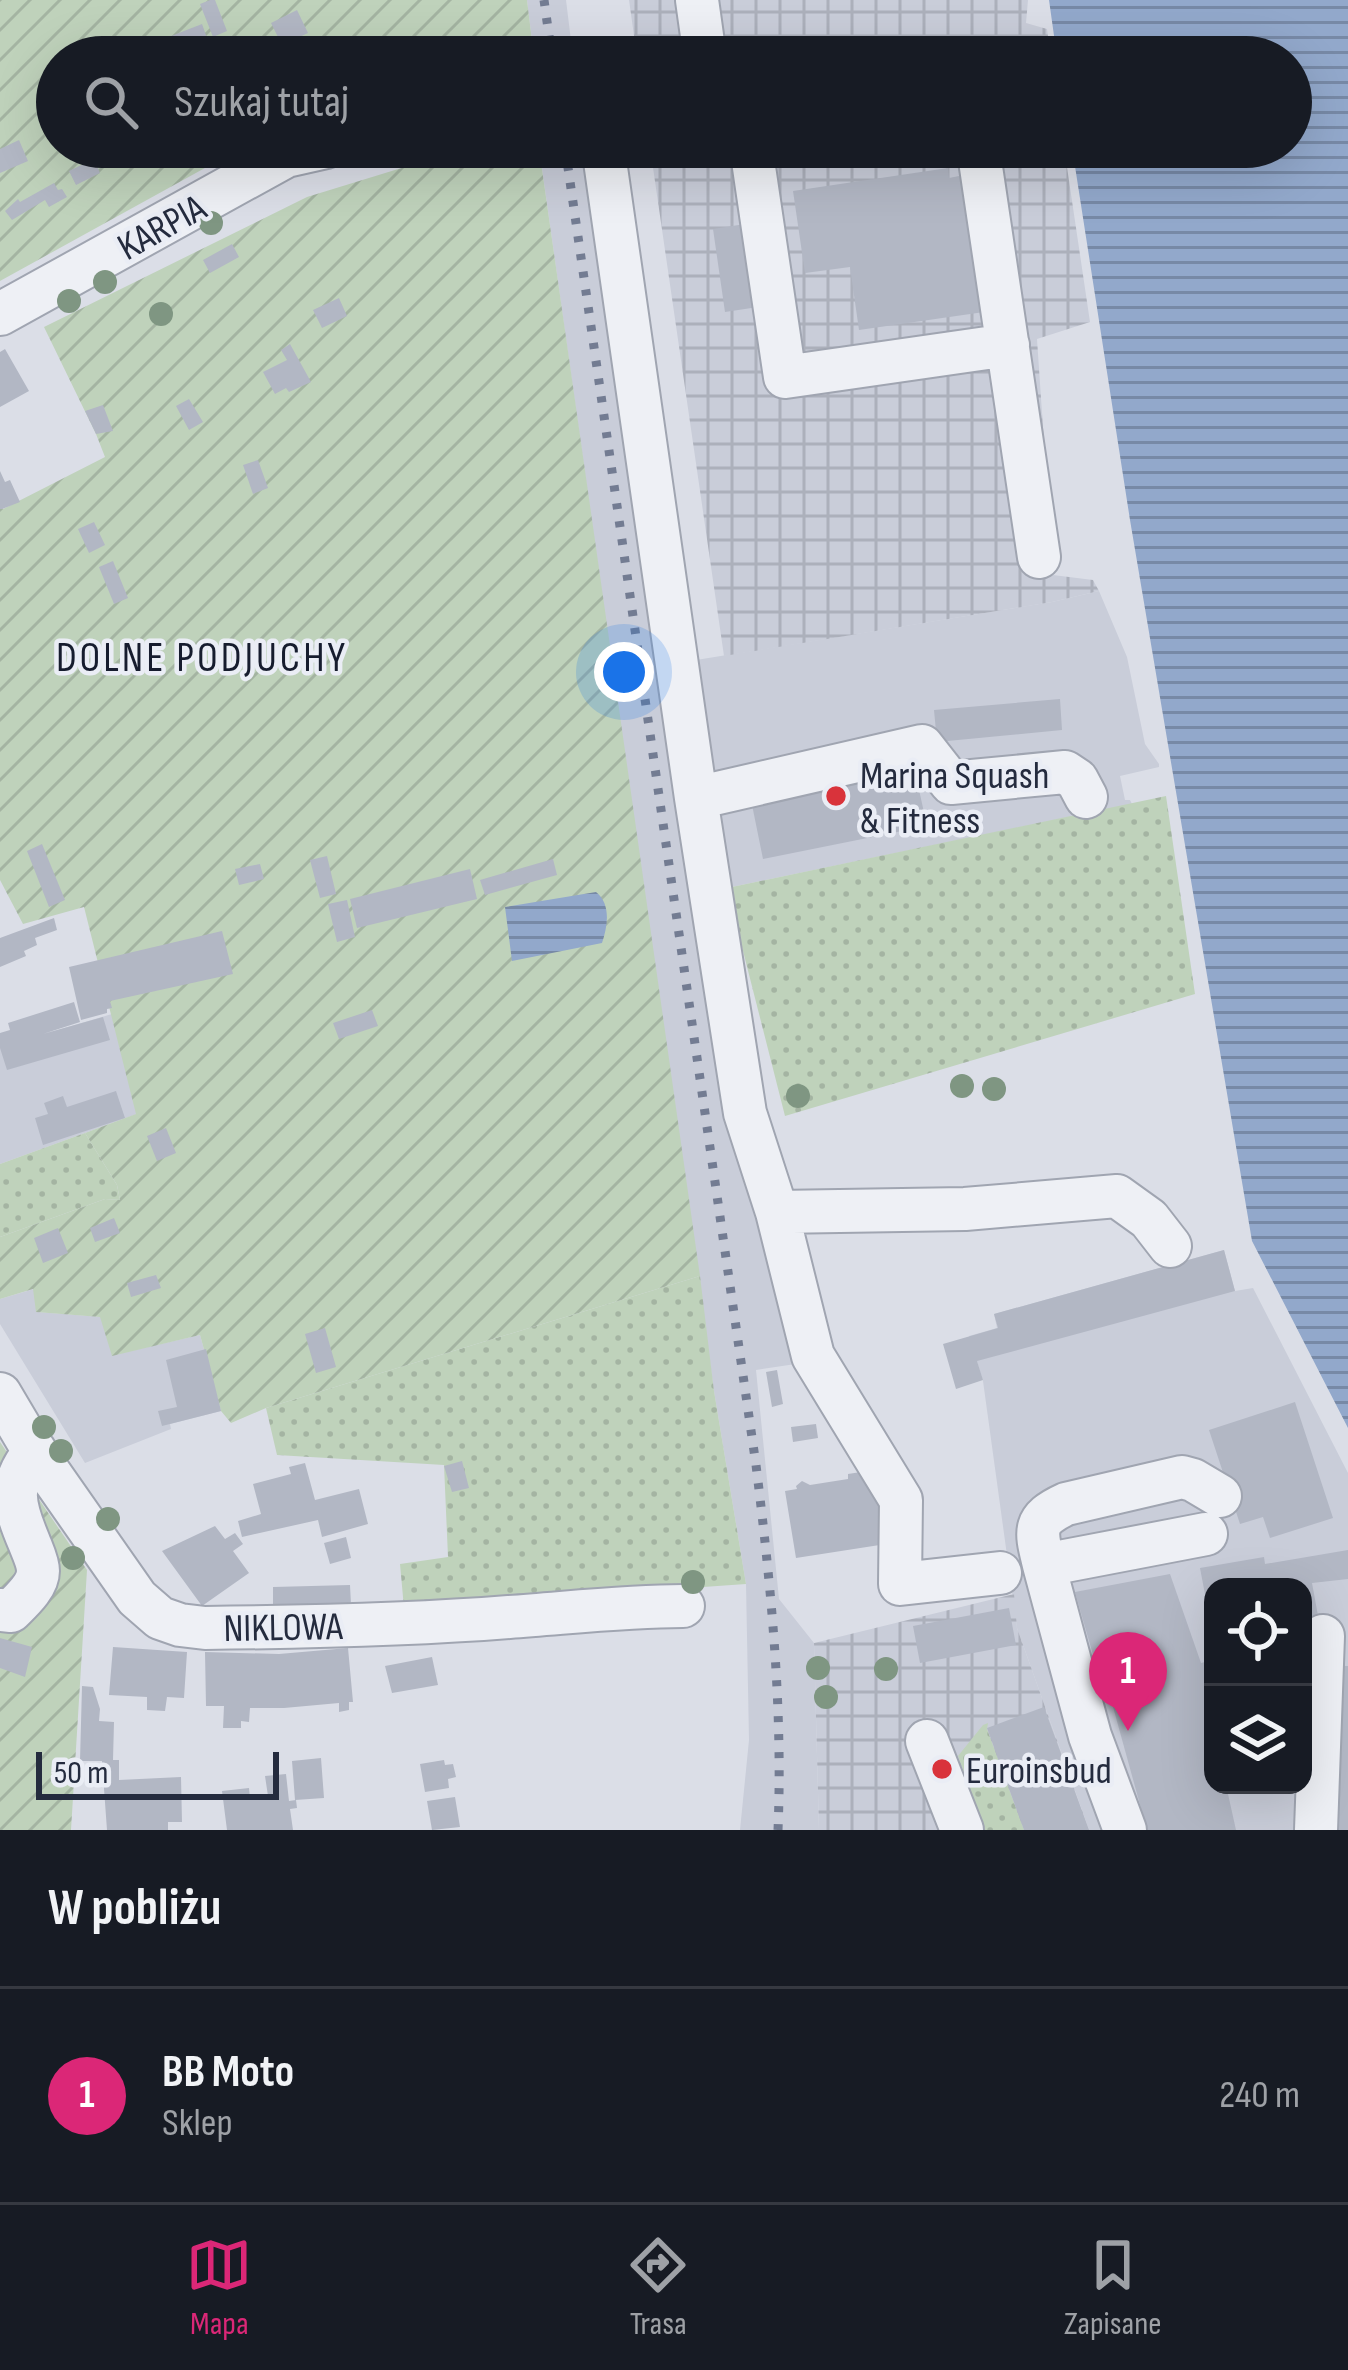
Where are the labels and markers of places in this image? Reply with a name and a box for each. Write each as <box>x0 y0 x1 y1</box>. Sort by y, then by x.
place label: Marina Squash & Fitness <box>860 753 1049 845</box>
marker: Marina Squash & Fitness <box>823 783 849 809</box>
pin: 1 <box>1089 1632 1167 1731</box>
place label: Euroinsbud <box>966 1748 1112 1795</box>
marker: Euroinsbud <box>929 1756 955 1782</box>

